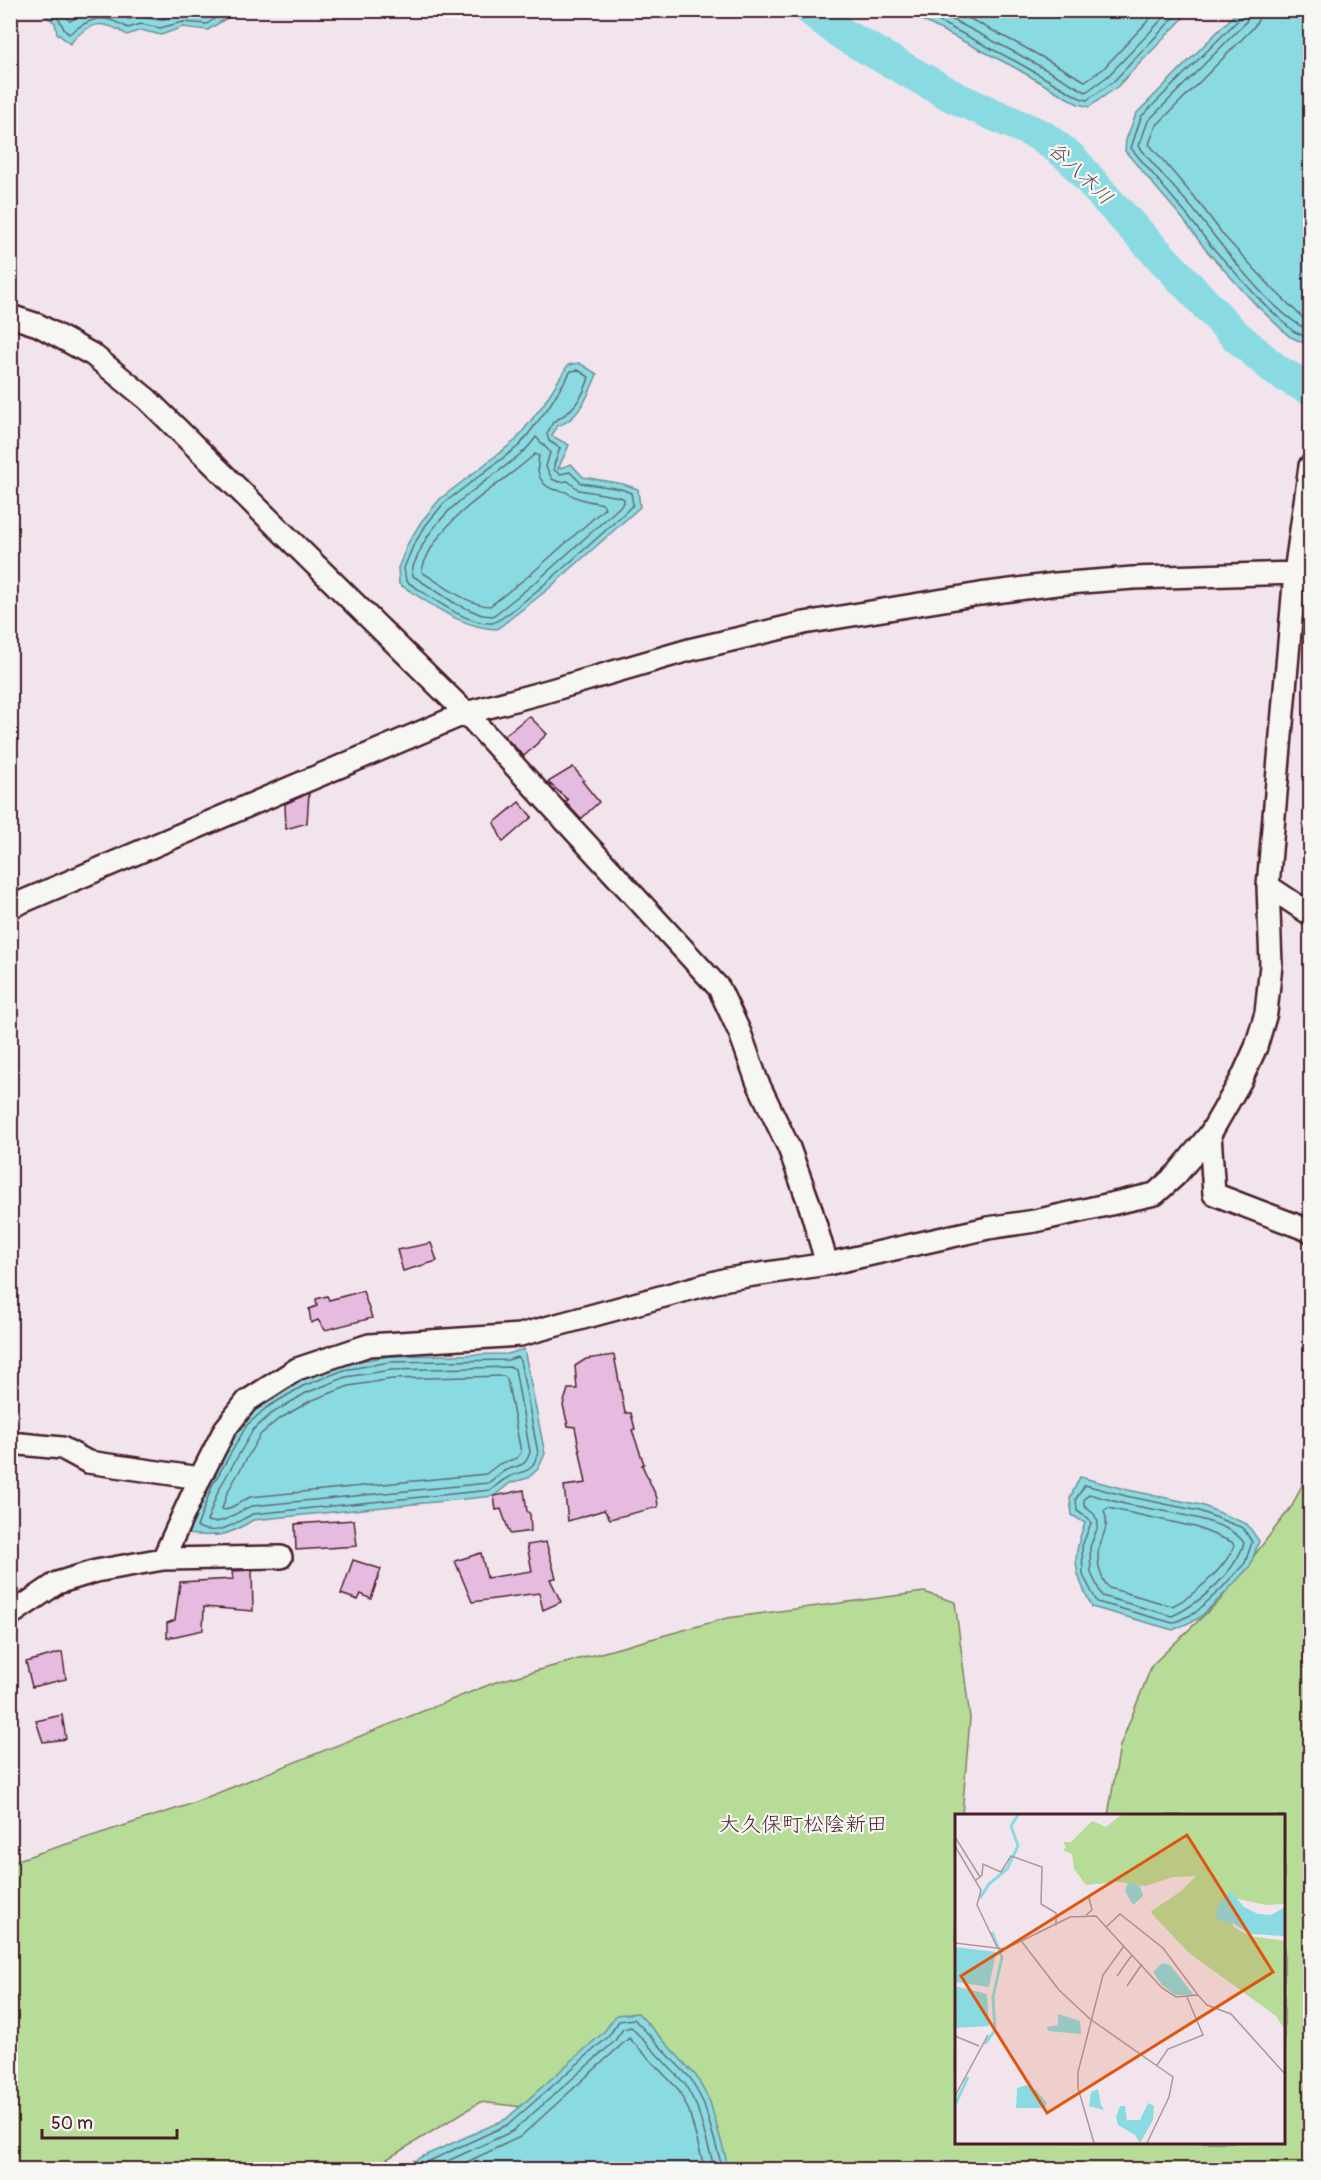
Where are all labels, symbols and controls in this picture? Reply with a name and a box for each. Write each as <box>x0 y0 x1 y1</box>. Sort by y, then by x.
water label: 谷八木川 <box>1043 137 1118 210</box>
district label: 大久保町松陰新田 <box>719 1811 887 1838</box>
inset map <box>955 1814 1285 2144</box>
scale bar <box>42 2102 177 2140</box>
text: 50 m <box>51 2112 93 2135</box>

